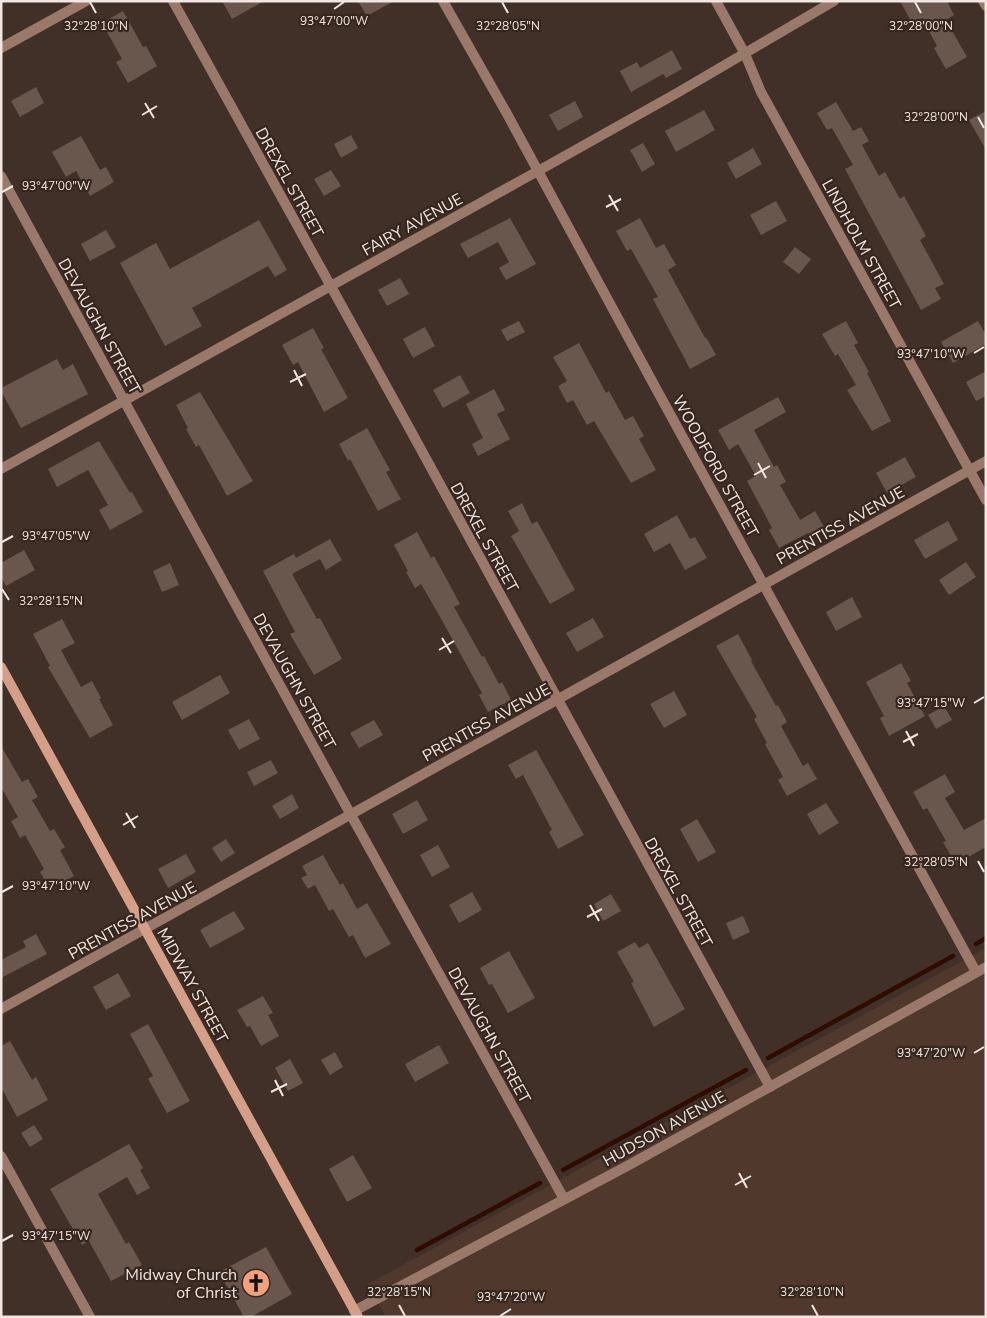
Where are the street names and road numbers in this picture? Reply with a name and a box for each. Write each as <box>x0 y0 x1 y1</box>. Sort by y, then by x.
street label: DREXEL STREET <box>250 124 329 242</box>
street label: LINDHOLM STREET <box>816 176 906 314</box>
street label: FAIRY AVENUE <box>358 188 467 262</box>
street label: DEVAUGHN STREET <box>53 255 146 399</box>
street label: WOODFORD STREET <box>667 392 764 542</box>
street label: DREXEL STREET <box>445 479 524 597</box>
street label: PRENTISS AVENUE <box>772 481 909 570</box>
street label: DEVAUGHN STREET <box>248 610 341 754</box>
street label: PRENTISS AVENUE <box>418 678 555 767</box>
street label: DREXEL STREET <box>639 834 718 952</box>
street label: PRENTISS AVENUE <box>64 876 201 965</box>
street label: MIDWAY STREET <box>151 924 233 1047</box>
street label: DEVAUGHN STREET <box>443 964 536 1108</box>
street label: HUDSON AVENUE <box>599 1086 730 1172</box>

